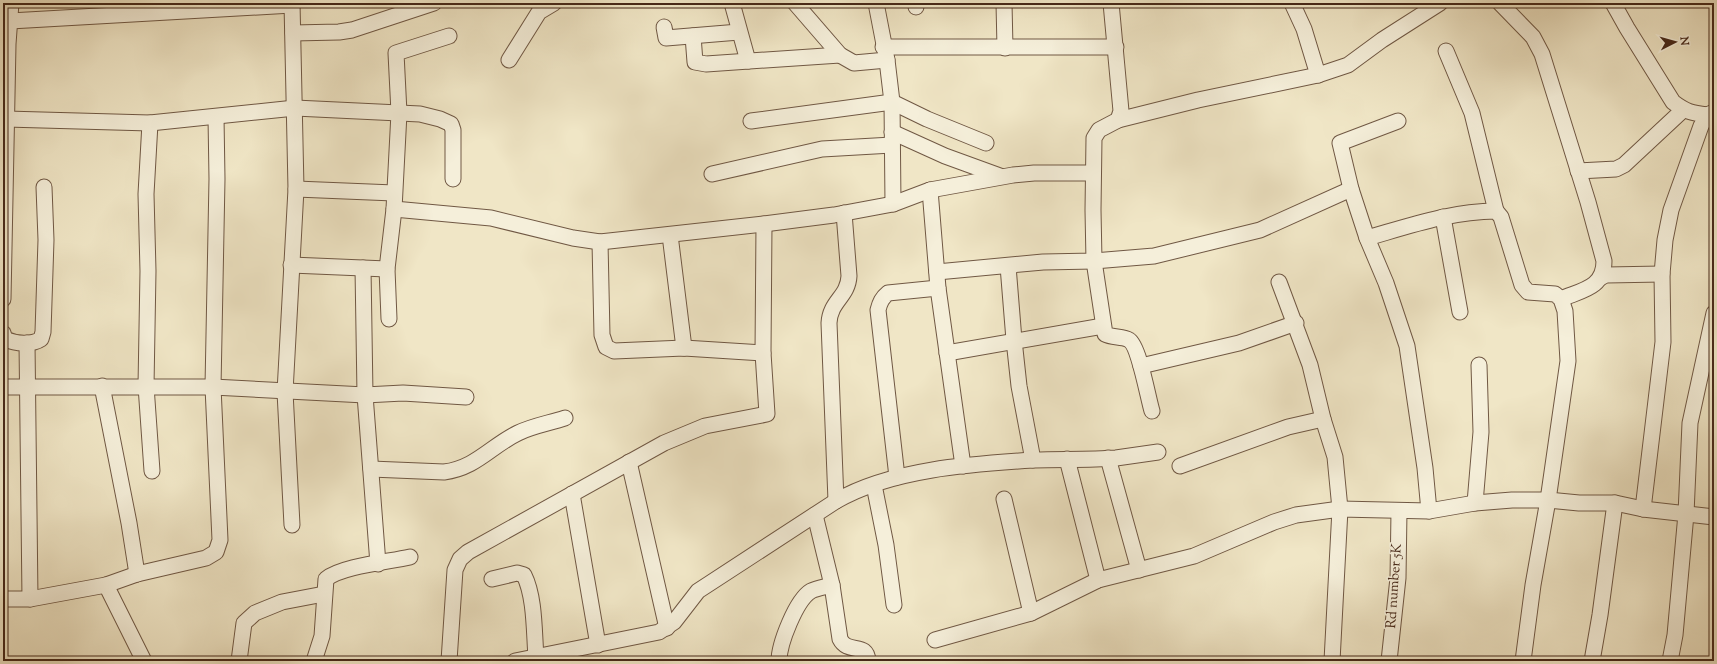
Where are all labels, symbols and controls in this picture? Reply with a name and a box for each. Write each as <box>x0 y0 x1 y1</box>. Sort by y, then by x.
north arrow <box>1655 22 1695 62</box>
text: N <box>1675 35 1692 46</box>
street label: Rd number 5K <box>1382 543 1408 629</box>

